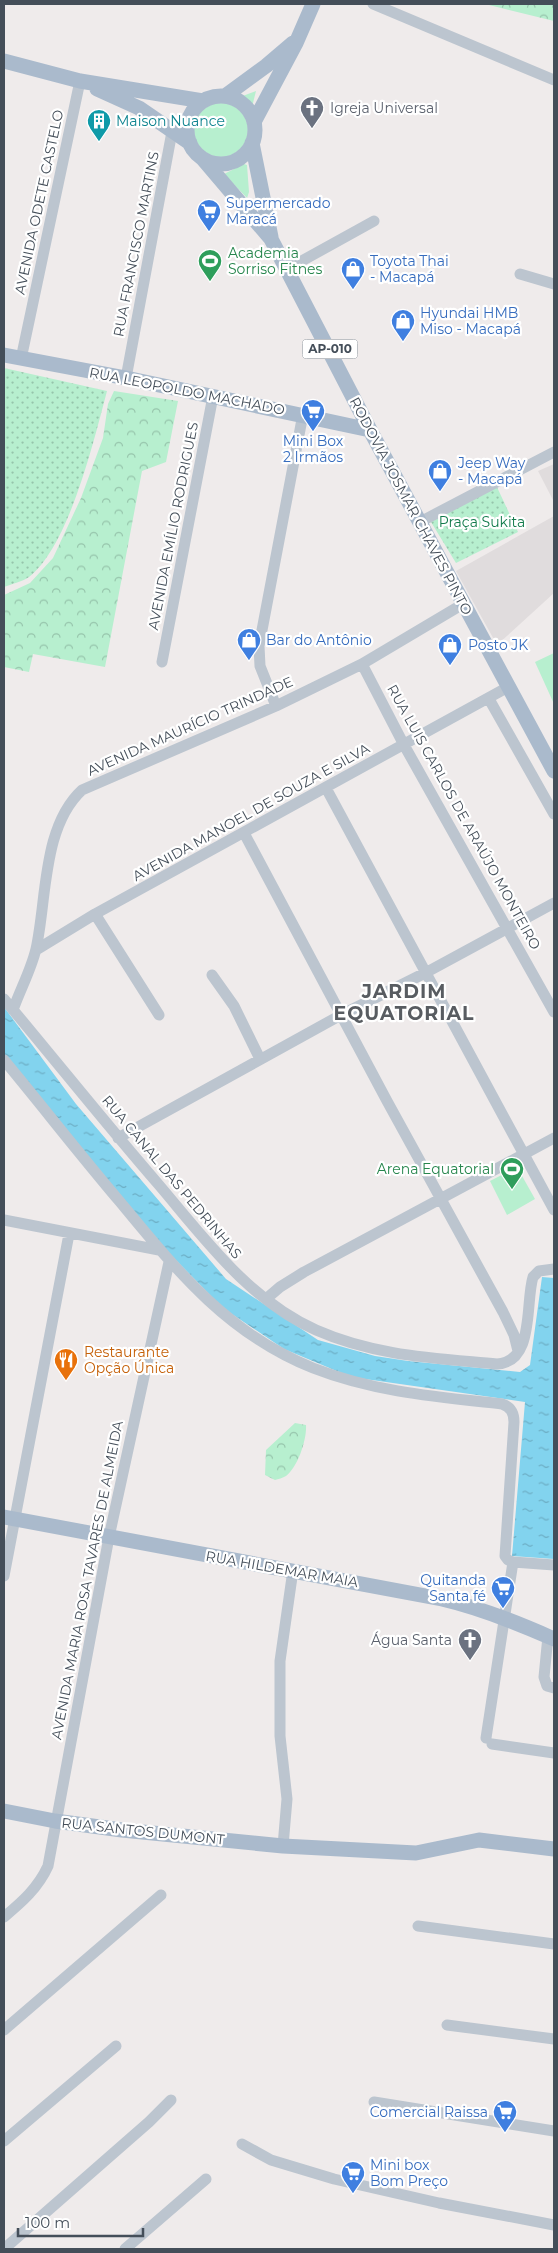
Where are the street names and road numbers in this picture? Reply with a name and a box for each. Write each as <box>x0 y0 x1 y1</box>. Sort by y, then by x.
street label: AVENIDA ODETE CASTELO <box>11 108 67 296</box>
street label: RUA FRANCISCO MARTINS <box>109 150 163 338</box>
road number: AP-010 <box>302 339 358 358</box>
street label: RUA LEOPOLDO MACHADO <box>88 363 287 419</box>
street label: RODOVIA JOSMAR CHAVES PINTO <box>346 394 476 618</box>
street label: AVENIDA EMÍLIO RODRIGUES <box>144 420 202 632</box>
street label: AVENIDA MAURÍCIO TRINDADE <box>84 672 296 780</box>
street label: RUA LUIS CARLOS DE ARAÚJO MONTEIRO <box>383 681 545 953</box>
street label: AVENIDA MANOEL DE SOUZA E SILVA <box>129 739 374 885</box>
street label: RUA CANAL DAS PEDRINHAS <box>98 1092 246 1262</box>
street label: AVENIDA MARIA ROSA TAVARES DE ALMEIDA <box>47 1418 127 1741</box>
street label: RUA HILDEMAR MAIA <box>204 1547 361 1591</box>
street label: RUA SANTOS DUMONT <box>61 1813 225 1849</box>

